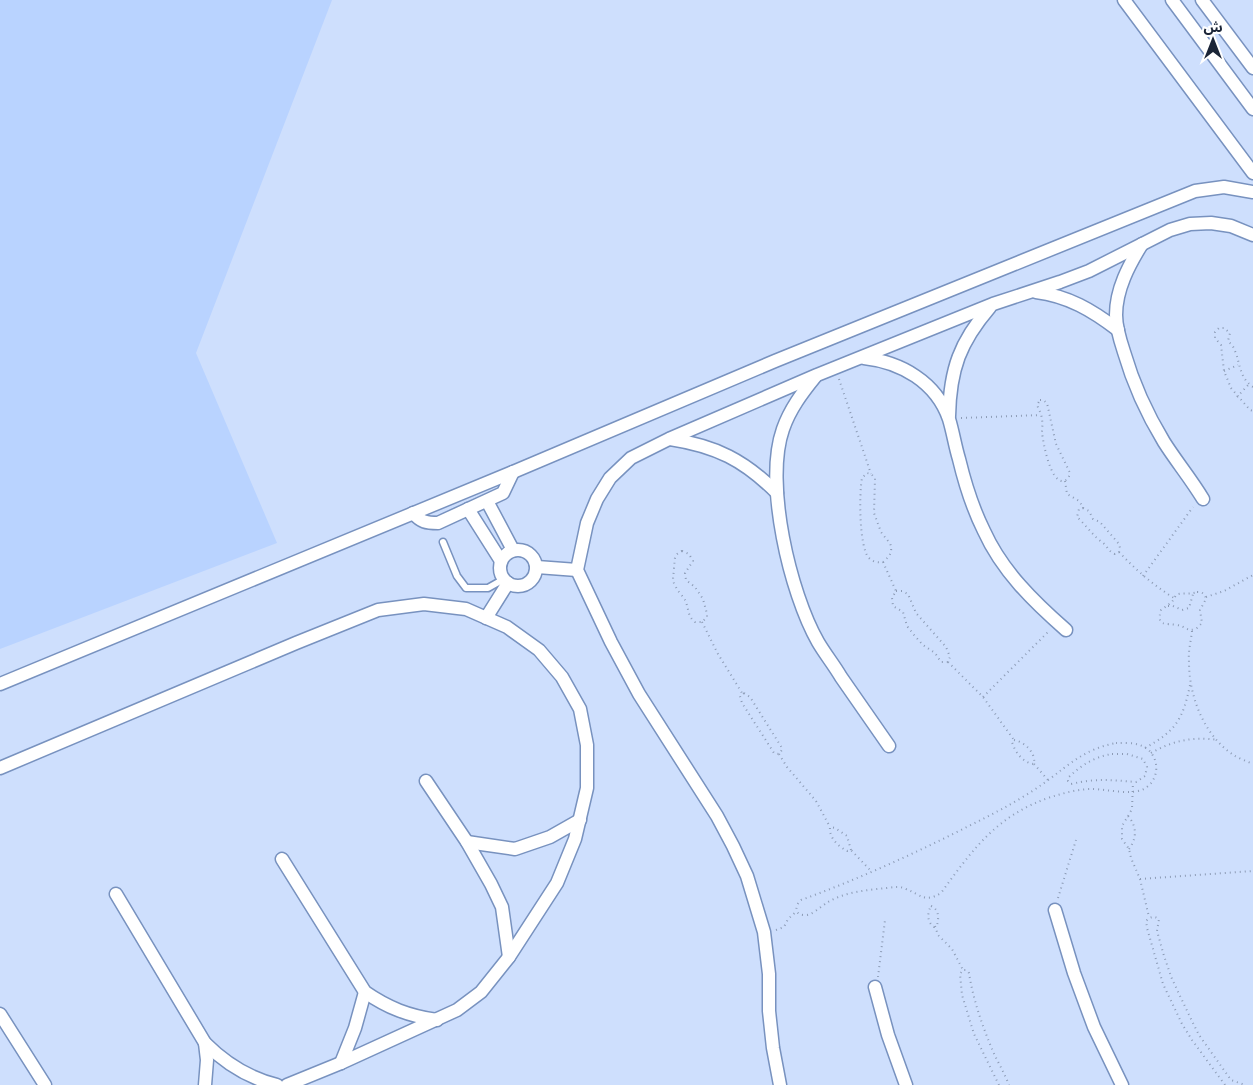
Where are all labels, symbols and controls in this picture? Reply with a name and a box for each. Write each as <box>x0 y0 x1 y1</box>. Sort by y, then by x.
north arrow <box>1188 15 1238 65</box>
text: ش <box>1203 19 1223 35</box>

